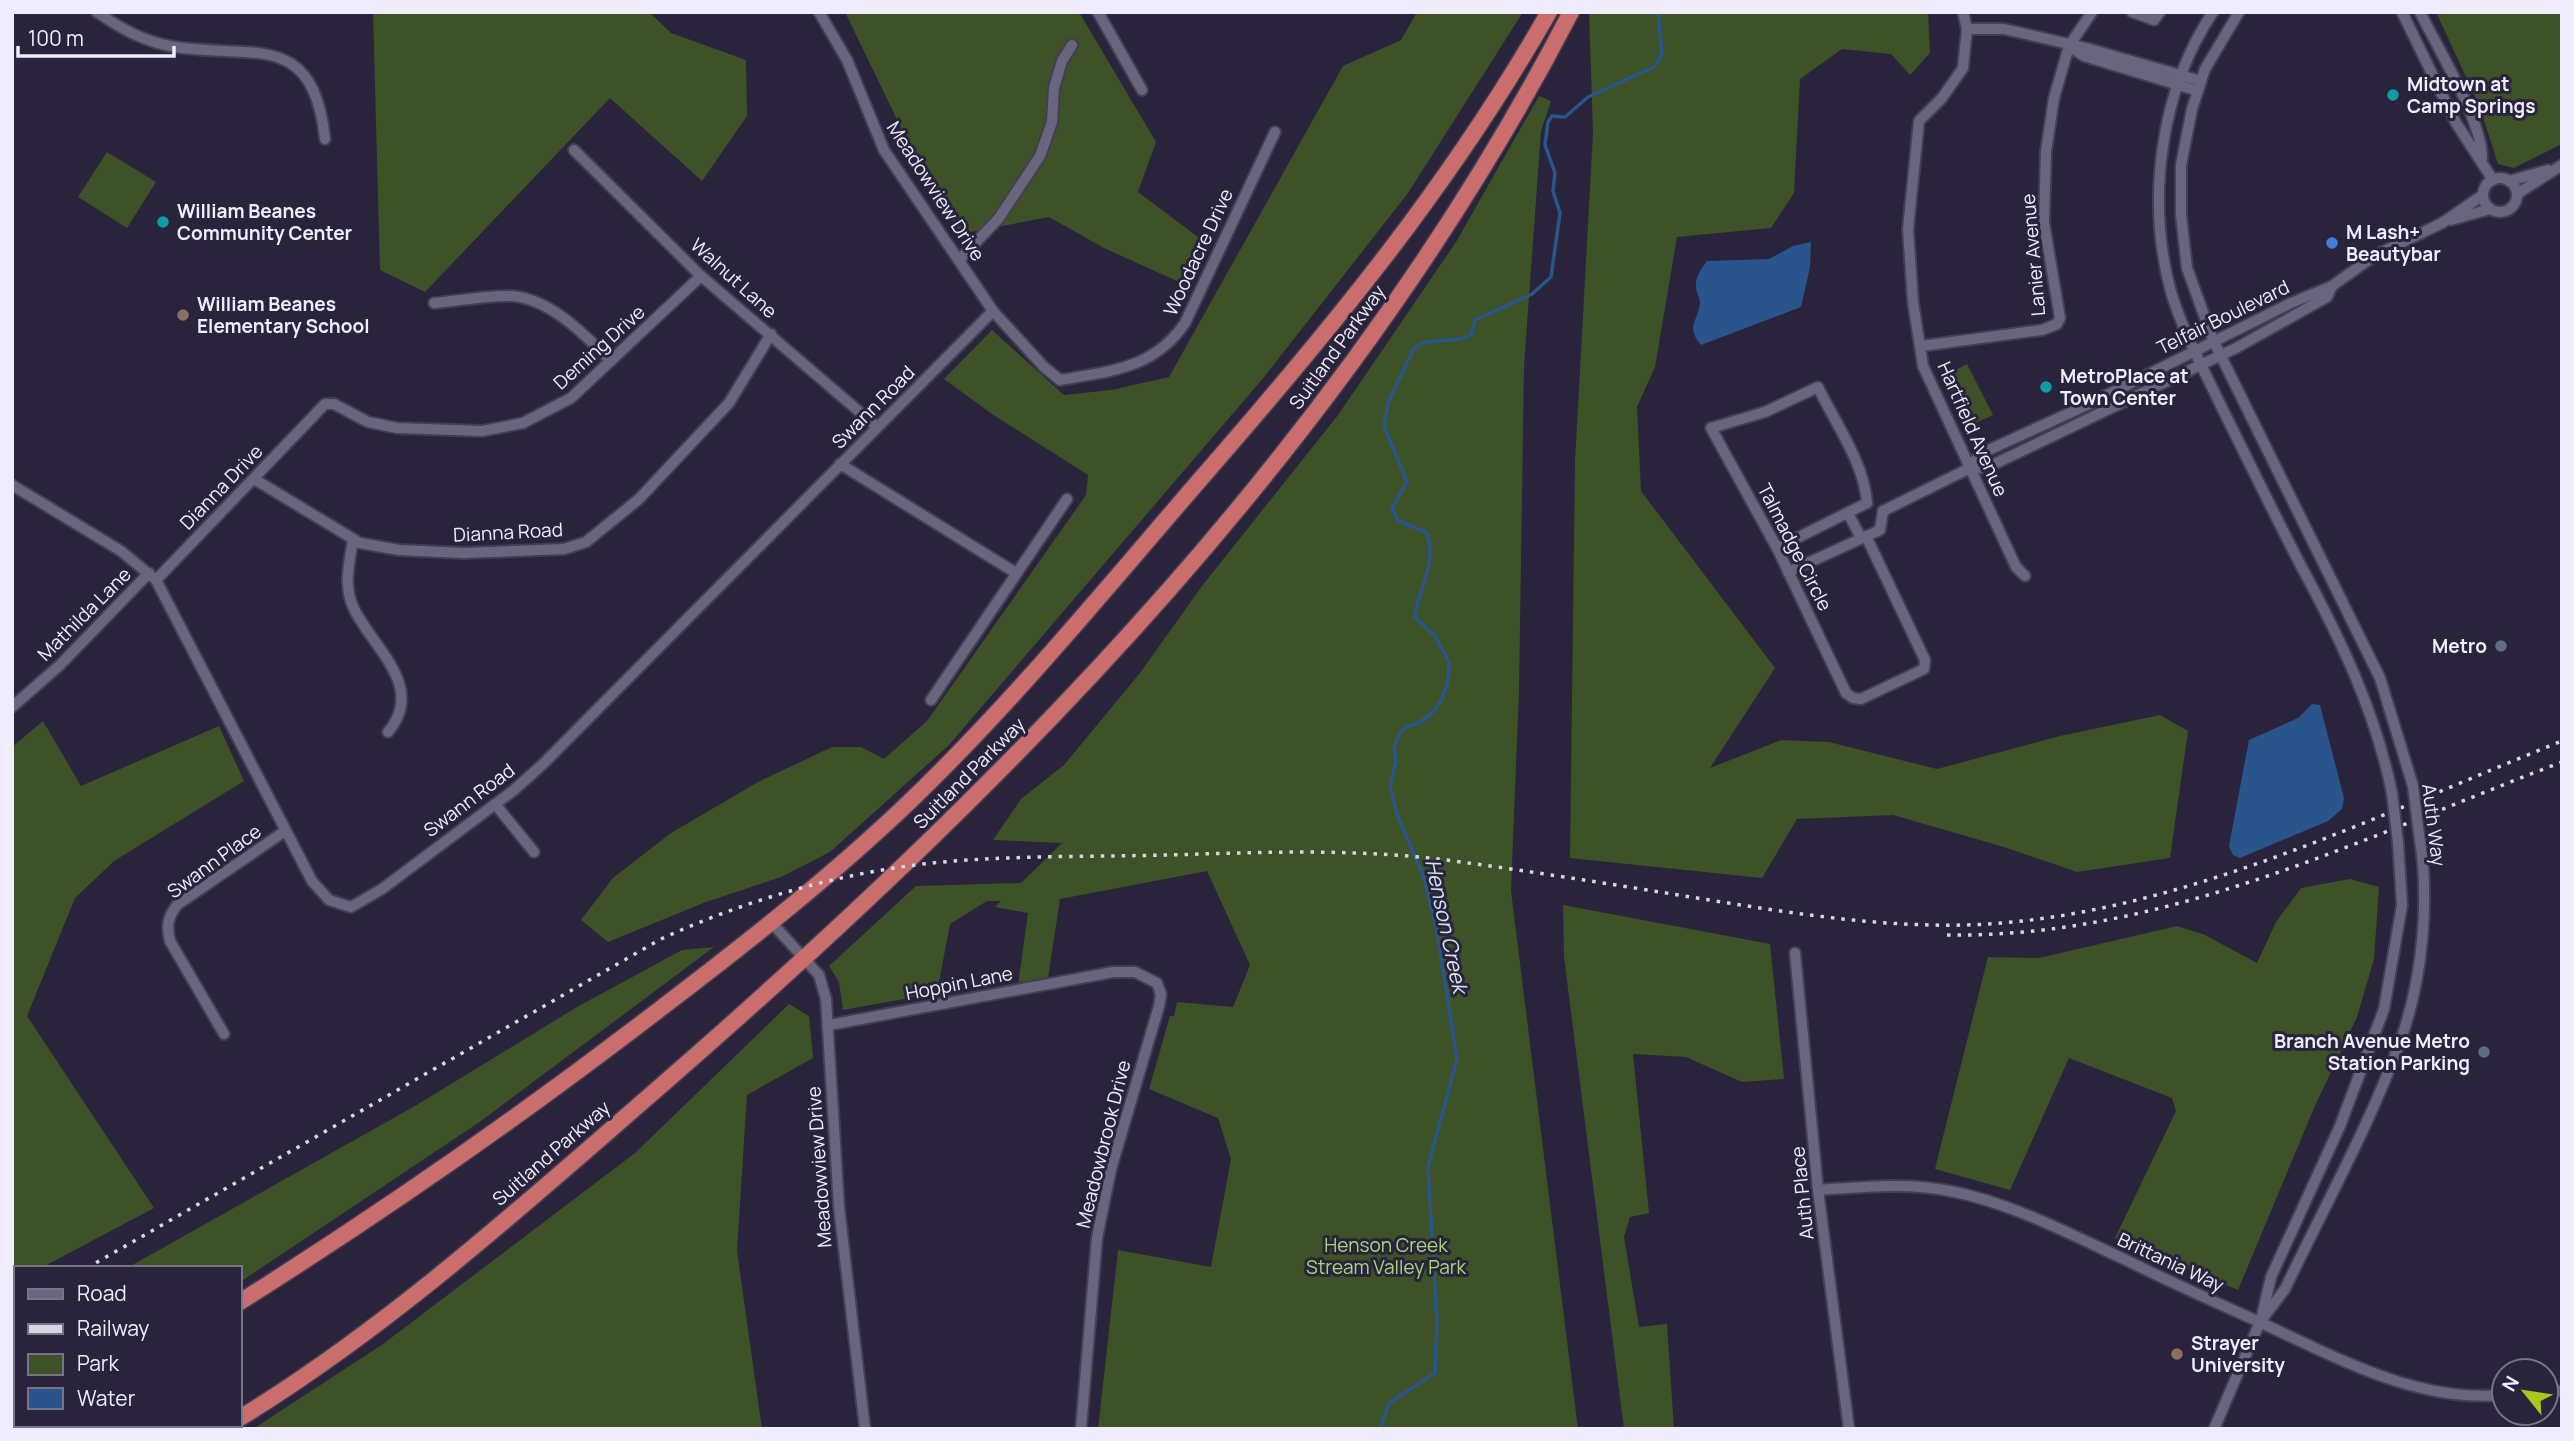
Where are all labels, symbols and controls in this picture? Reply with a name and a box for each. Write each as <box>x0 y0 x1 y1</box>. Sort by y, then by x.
scale bar <box>18 14 173 58</box>
text: 100 m <box>28 24 84 52</box>
place label: Midtown at Camp Springs <box>2407 71 2536 119</box>
marker: Midtown at Camp Springs <box>2385 87 2401 103</box>
street label: Meadowview Drive <box>881 116 991 266</box>
street label: Woodacre Drive <box>1157 184 1239 320</box>
street label: Lanier Avenue <box>2015 193 2051 317</box>
place label: William Beanes Community Center <box>177 198 353 246</box>
marker: William Beanes Community Center <box>155 214 171 230</box>
place label: M Lash+ Beautybar <box>2346 219 2441 267</box>
street label: Walnut Lane <box>685 232 783 324</box>
marker: M Lash+ Beautybar <box>2324 235 2340 251</box>
street label: Telfair Boulevard <box>2152 274 2294 360</box>
street label: Suitland Parkway <box>1283 279 1391 415</box>
place label: William Beanes Elementary School <box>197 291 370 339</box>
street label: Deming Drive <box>548 299 650 395</box>
marker: William Beanes Elementary School <box>175 307 191 323</box>
street label: Hartfield Avenue <box>1932 357 2014 501</box>
street label: Swann Road <box>826 360 920 454</box>
place label: MetroPlace at Town Center <box>2060 363 2189 411</box>
marker: MetroPlace at Town Center <box>2038 379 2054 395</box>
street label: Dianna Drive <box>174 439 268 535</box>
street label: Talmadge Circle <box>1752 479 1838 615</box>
street label: Dianna Road <box>453 516 563 548</box>
street label: Mathilda Lane <box>31 561 137 667</box>
place label: Metro <box>2432 633 2487 659</box>
marker: Metro <box>2493 638 2509 654</box>
street label: Suitland Parkway <box>907 711 1031 835</box>
street label: Swann Road <box>418 757 520 843</box>
street label: Auth Way <box>2416 782 2452 868</box>
street label: Swann Place <box>162 818 266 904</box>
water label: Henson Creek <box>1419 856 1475 998</box>
street label: Hoppin Lane <box>903 960 1015 1006</box>
place label: Branch Avenue Metro Station Parking <box>2274 1028 2470 1076</box>
marker: Branch Avenue Metro Station Parking <box>2476 1044 2492 1060</box>
street label: Meadowbrook Drive <box>1070 1057 1136 1231</box>
street label: Meadowview Drive <box>800 1085 838 1249</box>
street label: Suitland Parkway <box>487 1095 615 1211</box>
street label: Auth Place <box>1784 1145 1820 1241</box>
street label: Brittania Way <box>2114 1226 2228 1298</box>
park label: Henson Creek Stream Valley Park <box>1306 1232 1467 1280</box>
legend <box>14 1266 242 1427</box>
text: Road <box>77 1279 127 1307</box>
text: Railway <box>77 1314 149 1342</box>
place label: Strayer University <box>2191 1330 2285 1378</box>
marker: Strayer University <box>2169 1346 2185 1362</box>
text: Park <box>77 1349 119 1377</box>
north arrow <box>2490 1357 2560 1427</box>
text: N <box>2496 1371 2525 1396</box>
text: Water <box>77 1384 136 1412</box>

